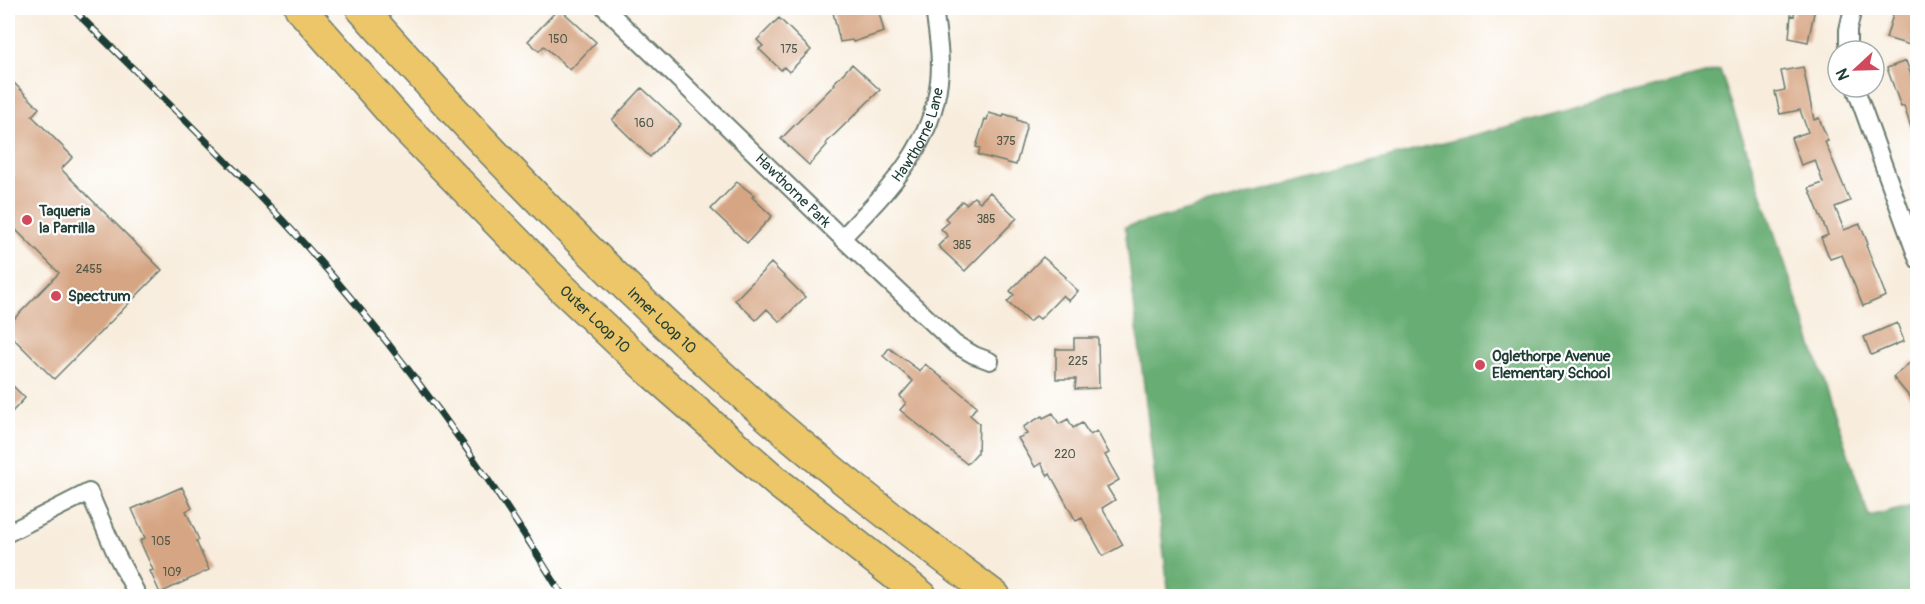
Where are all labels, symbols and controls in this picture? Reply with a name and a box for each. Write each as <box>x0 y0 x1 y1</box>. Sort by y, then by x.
house number: 150 <box>548 32 568 47</box>
north arrow <box>1826 39 1886 99</box>
house number: 175 <box>780 42 798 57</box>
text: N <box>1832 65 1854 83</box>
street label: Hawthorne Lane <box>888 86 948 186</box>
house number: 160 <box>634 116 654 131</box>
house number: 375 <box>996 134 1016 149</box>
street label: Hawthorne Park <box>751 150 835 232</box>
place label: Taqueria la Parrilla <box>38 202 95 238</box>
house number: 385 <box>976 212 996 227</box>
marker: Taqueria la Parrilla <box>20 213 34 227</box>
house number: 385 <box>952 238 972 253</box>
house number: 2455 <box>76 262 102 277</box>
street label: Outer Loop 10 <box>555 282 634 357</box>
street label: Inner Loop 10 <box>623 284 700 358</box>
place label: Spectrum <box>68 287 131 306</box>
marker: Spectrum <box>49 289 63 303</box>
place label: Oglethorpe Avenue Elementary School <box>1492 347 1611 383</box>
house number: 225 <box>1068 354 1088 369</box>
marker: Oglethorpe Avenue Elementary School <box>1473 358 1487 372</box>
house number: 220 <box>1054 447 1076 462</box>
house number: 105 <box>151 534 171 549</box>
house number: 109 <box>162 565 182 580</box>

